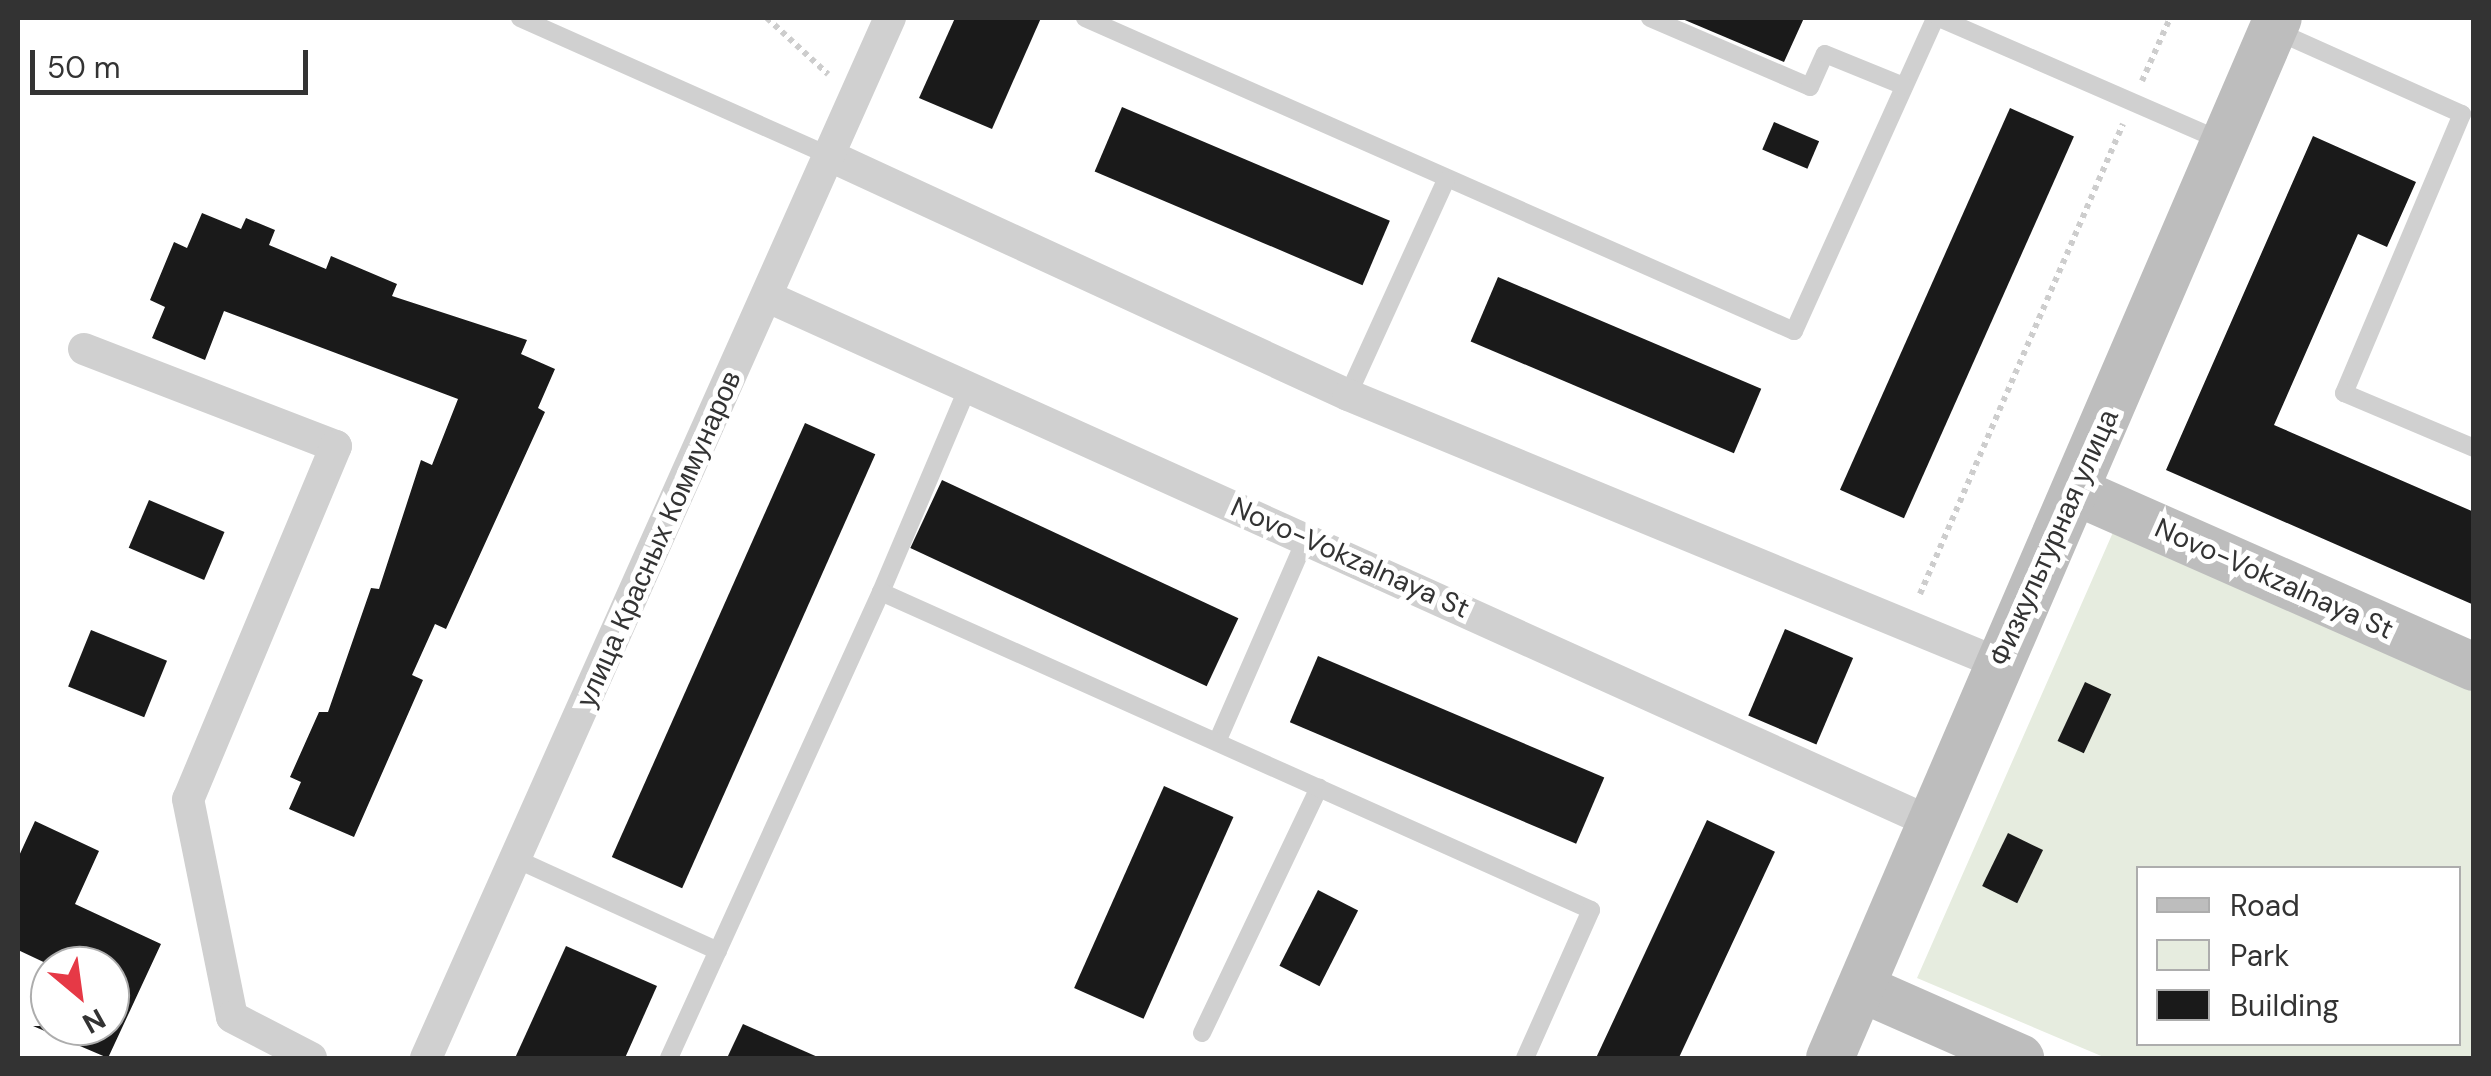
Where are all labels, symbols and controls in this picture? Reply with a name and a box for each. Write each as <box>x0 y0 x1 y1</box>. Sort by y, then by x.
scale bar <box>35 30 312 92</box>
text: 50 m <box>47 48 121 87</box>
street label: улица Красных Коммунаров <box>569 366 749 712</box>
street label: Физкультурная улица <box>1982 404 2126 672</box>
street label: Novo-Vokzalnaya St <box>1226 490 1474 626</box>
street label: Novo-Vokzalnaya St <box>2150 511 2398 647</box>
legend <box>2136 866 2461 1046</box>
text: Road <box>2230 886 2300 925</box>
text: Park <box>2230 936 2289 975</box>
north arrow <box>30 946 130 1046</box>
text: Building <box>2230 986 2339 1025</box>
text: N <box>76 1000 112 1042</box>

